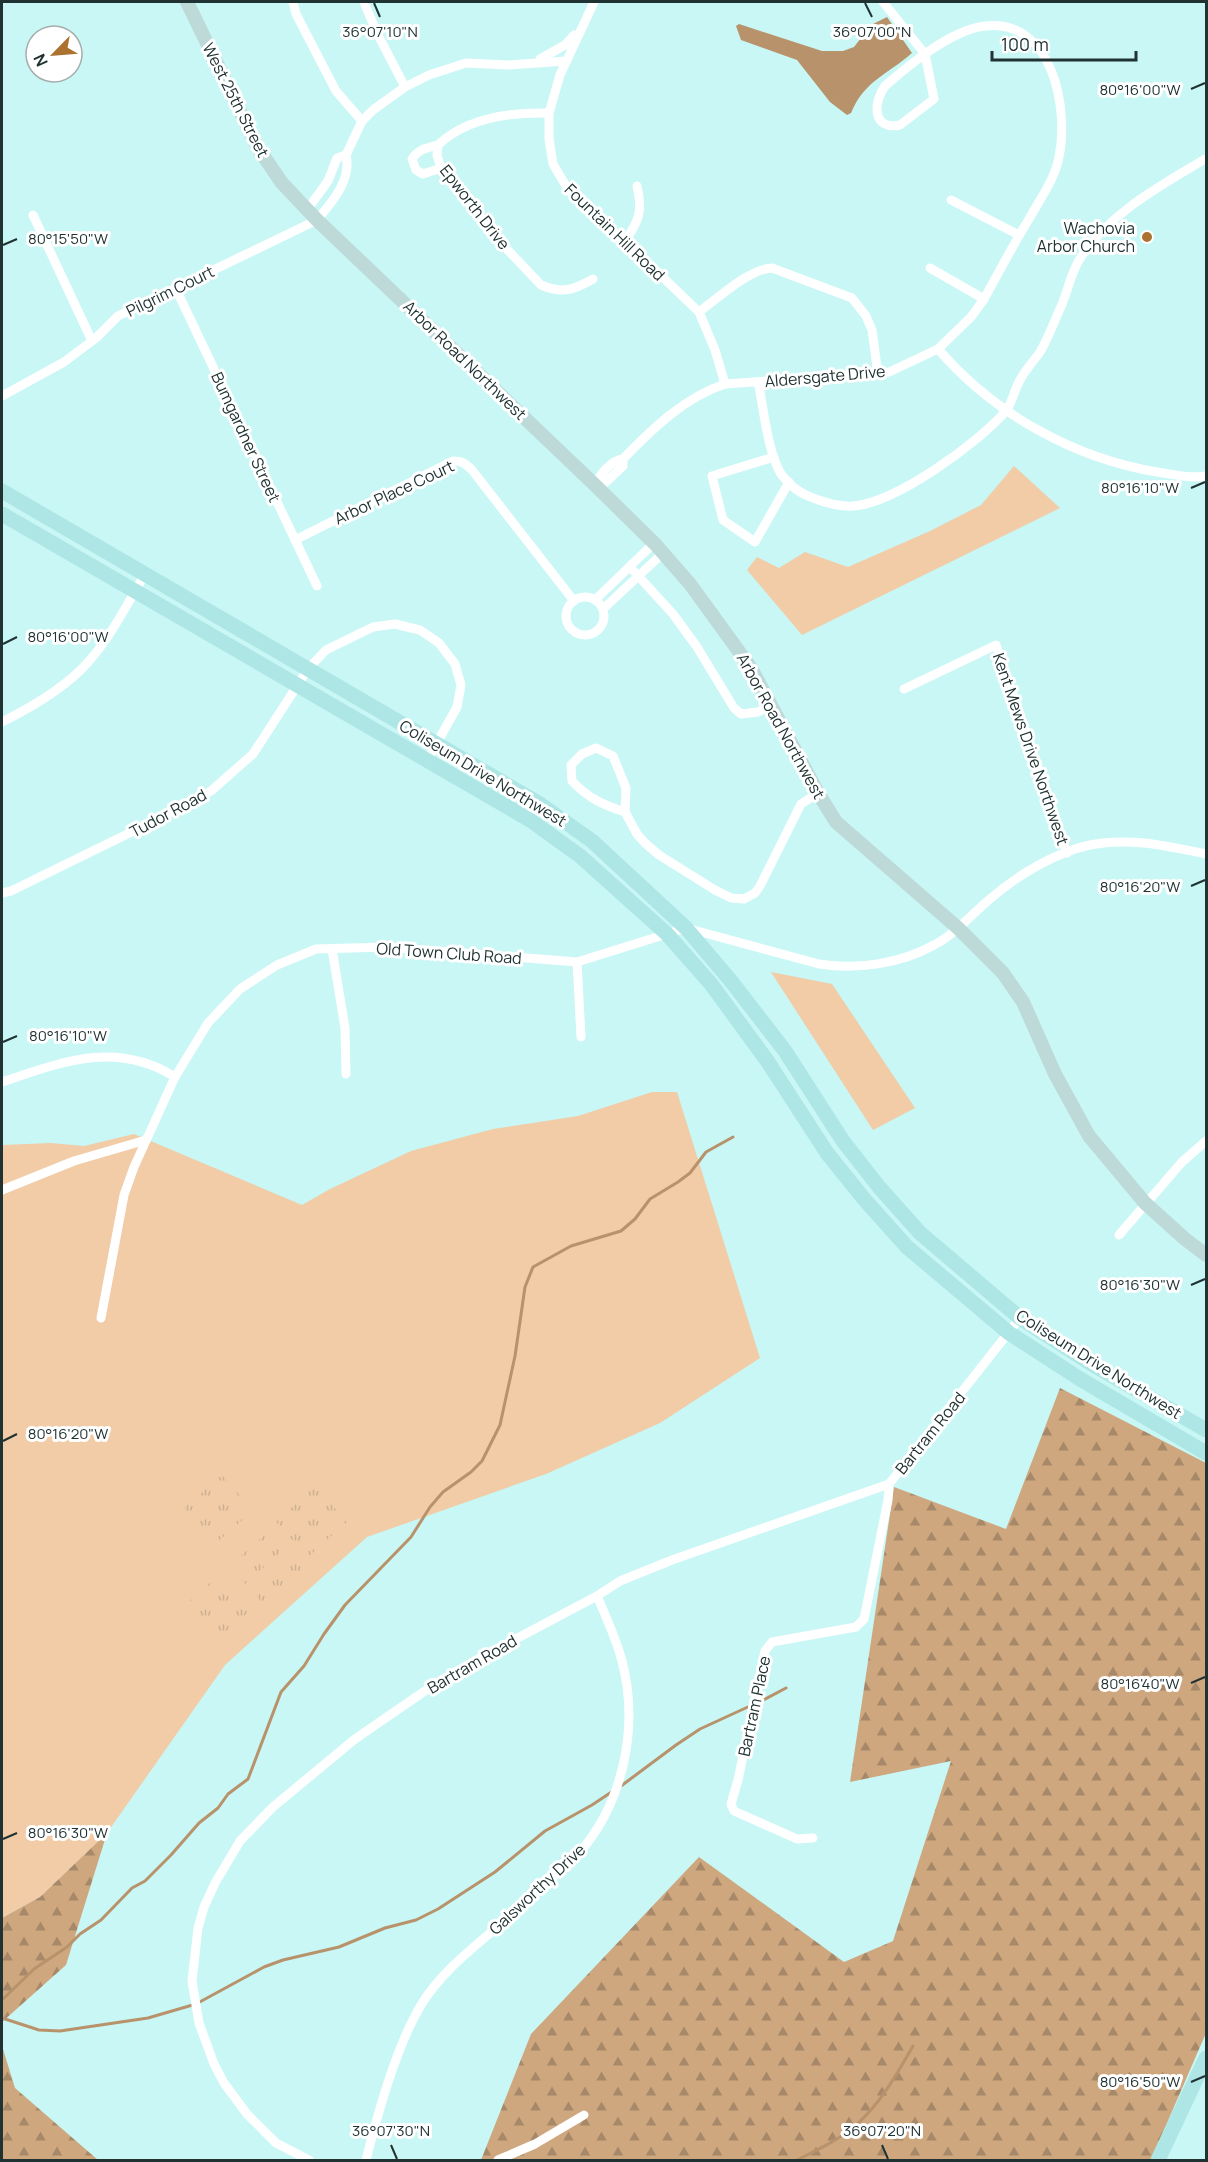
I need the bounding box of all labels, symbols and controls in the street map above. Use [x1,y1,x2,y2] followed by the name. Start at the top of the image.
[342,21,418,42] text: 36°07'10"N
[833,21,911,42] text: 36°07'00"N
[24,24,84,84] north arrow
[992,24,1136,62] scale bar
[1001,32,1049,56] text: 100 m
[198,39,274,161] street label: West 25th Street
[28,50,53,70] text: N
[1099,79,1181,100] text: 80°16'00"W
[435,160,515,254] street label: Epworth Drive
[560,178,670,286] street label: Fountain Hill Road
[1037,217,1135,257] place label: Wachovia Arbor Church
[28,228,108,249] text: 80°15'50"W
[1140,230,1154,244] marker: Wachovia Arbor Church
[122,260,218,322] street label: Pilgrim Court
[399,295,531,425] street label: Arbor Road Northwest
[764,360,886,392] street label: Aldersgate Drive
[206,368,286,506] street label: Bumgardner Street
[331,455,457,529] street label: Arbor Place Court
[1101,477,1179,498] text: 80°16'10"W
[27,626,109,647] text: 80°16'00"W
[732,649,830,803] street label: Arbor Road Northwest
[988,650,1074,848] street label: Kent Mews Drive Northwest
[395,714,571,832] street label: Coliseum Drive Northwest
[126,784,210,842] street label: Tudor Road
[1100,876,1180,897] text: 80°16'20"W
[376,937,522,969] street label: Old Town Club Road
[29,1025,107,1046] text: 80°16'10"W
[1100,1274,1180,1295] text: 80°16'30"W
[1012,1304,1186,1424] street label: Coliseum Drive Northwest
[890,1387,970,1479] street label: Bartram Road
[28,1423,108,1444] text: 80°16'20"W
[423,1629,521,1699] street label: Bartram Road
[733,1654,775,1758] street label: Bartram Place
[1100,1673,1180,1694] text: 80°16'40"W
[28,1822,108,1843] text: 80°16'30"W
[484,1839,590,1939] street label: Galsworthy Drive
[1100,2071,1180,2092] text: 80°16'50"W
[352,2120,430,2141] text: 36°07'30"N
[843,2120,921,2141] text: 36°07'20"N

